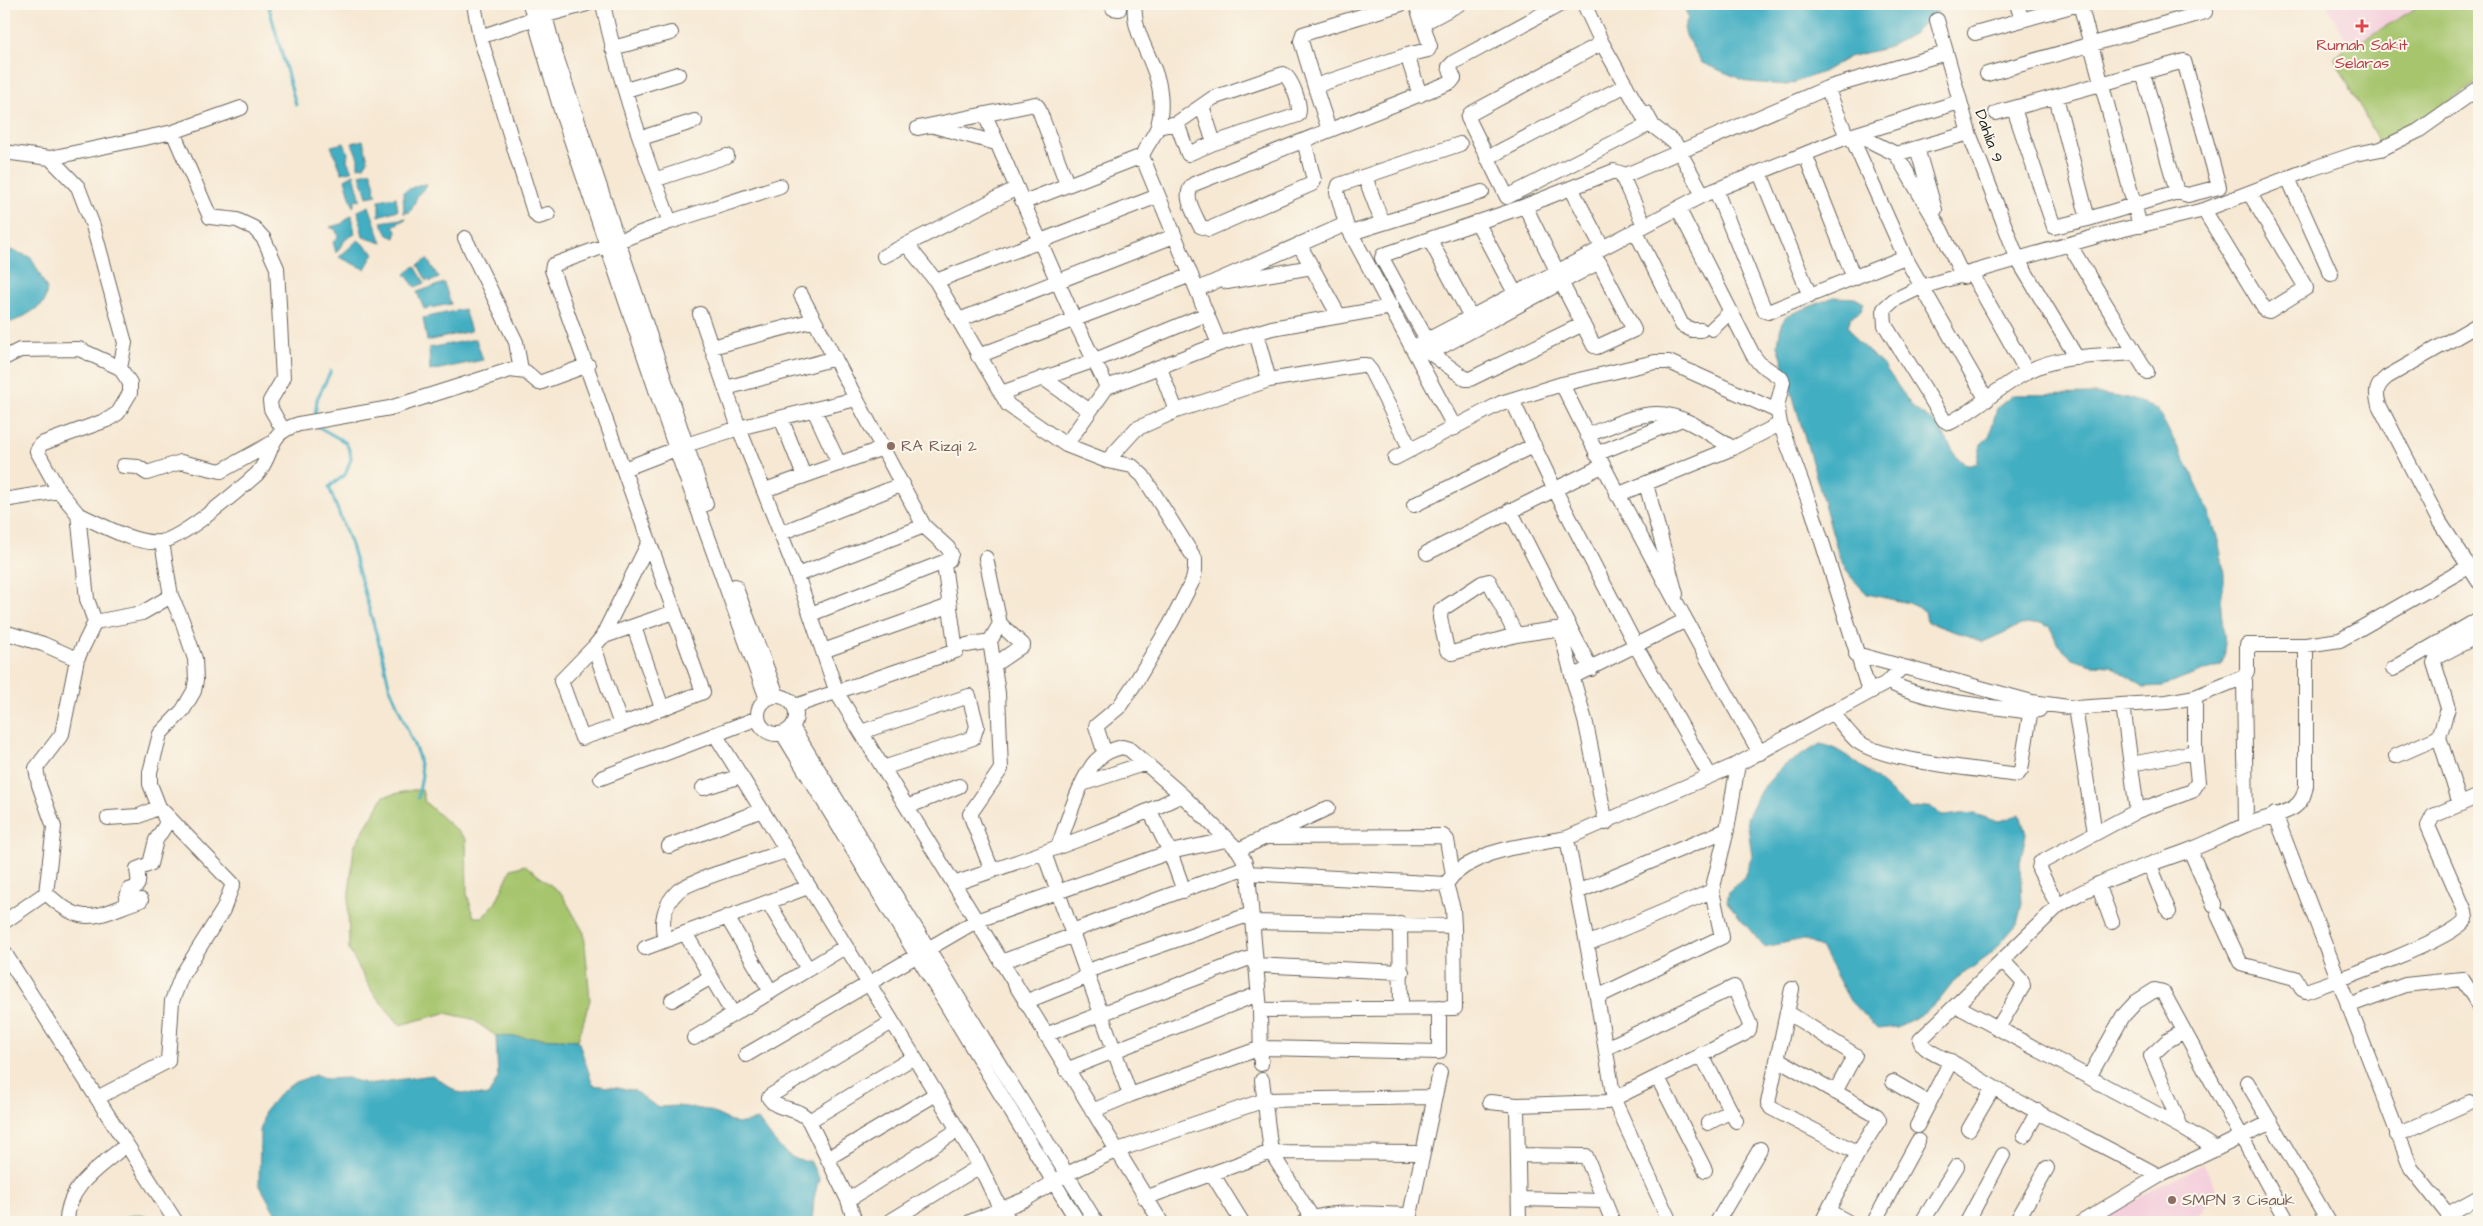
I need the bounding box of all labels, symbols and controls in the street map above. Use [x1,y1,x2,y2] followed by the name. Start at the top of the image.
[2355,19,2369,33] marker: Rumah Sakit Selaras
[2316,34,2408,74] place label: Rumah Sakit Selaras
[1969,106,2009,166] street label: Dahlia 9
[901,435,977,457] place label: RA Rizqi 2
[885,440,897,452] marker: RA Rizqi 2
[2182,1189,2295,1211] place label: SMPN 3 Cisauk
[2166,1194,2178,1206] marker: SMPN 3 Cisauk

